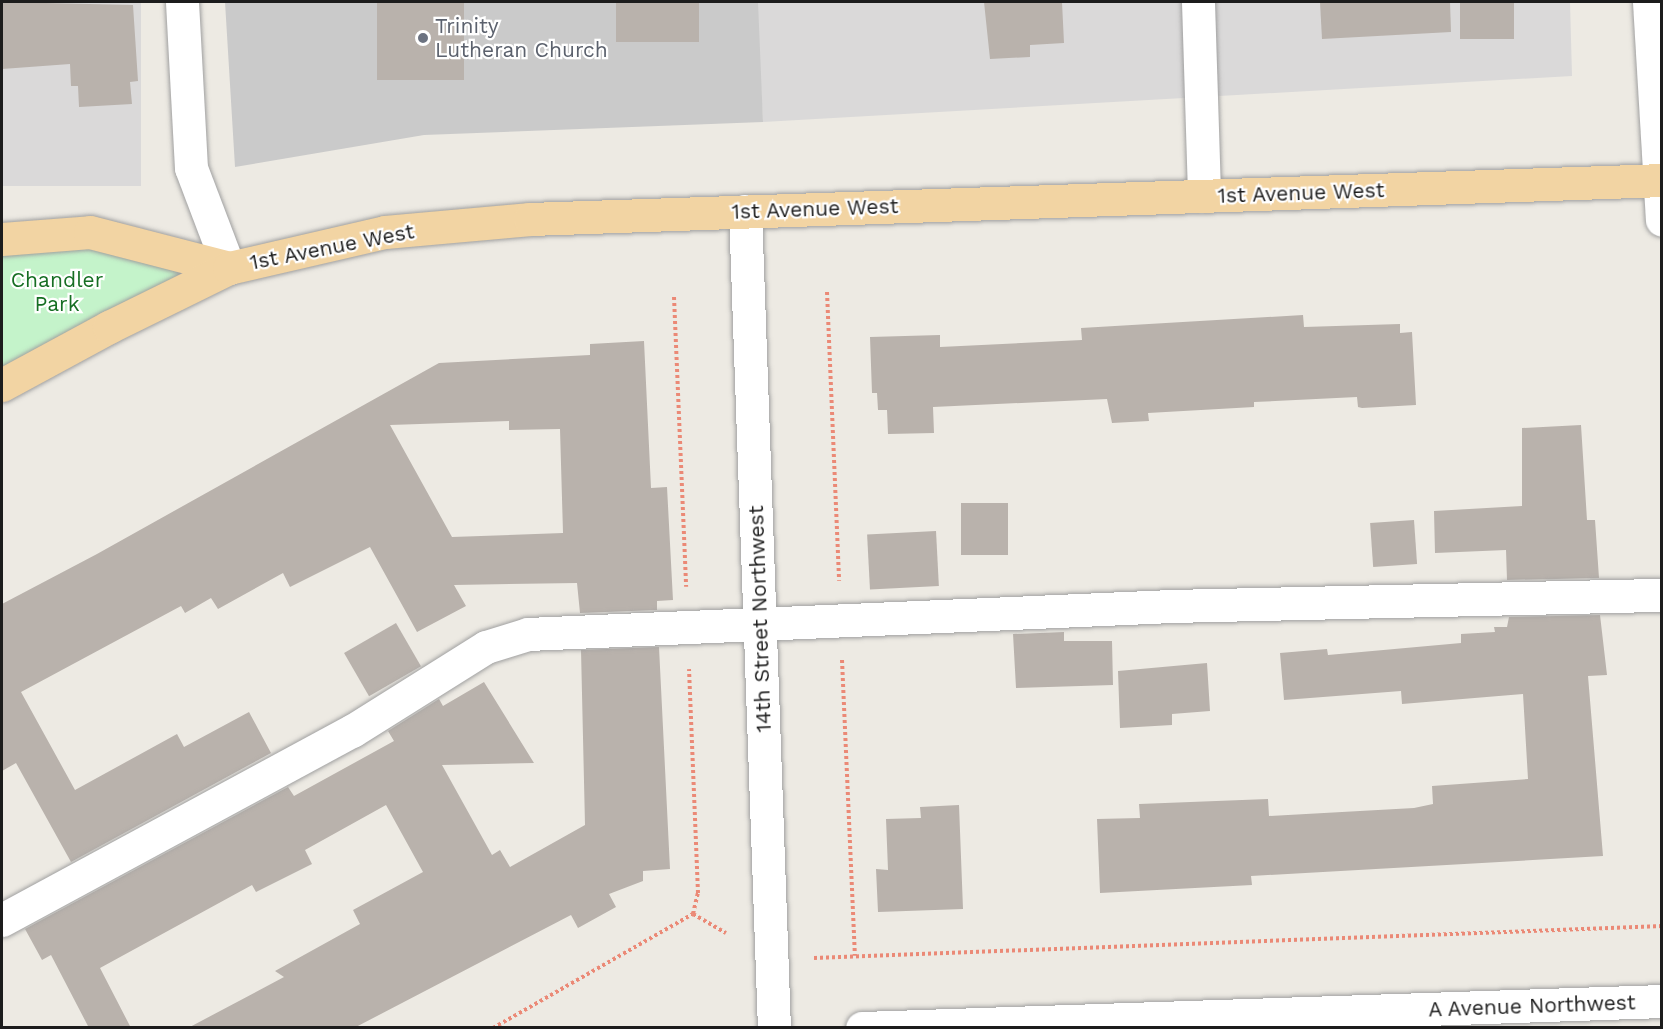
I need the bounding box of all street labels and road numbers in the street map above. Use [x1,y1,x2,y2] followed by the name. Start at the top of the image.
[1217,177,1385,209] street label: 1st Avenue West
[731,193,899,225] street label: 1st Avenue West
[247,219,417,275] street label: 1st Avenue West
[743,505,777,733] street label: 14th Street Northwest
[1427,990,1637,1022] street label: A Avenue Northwest

